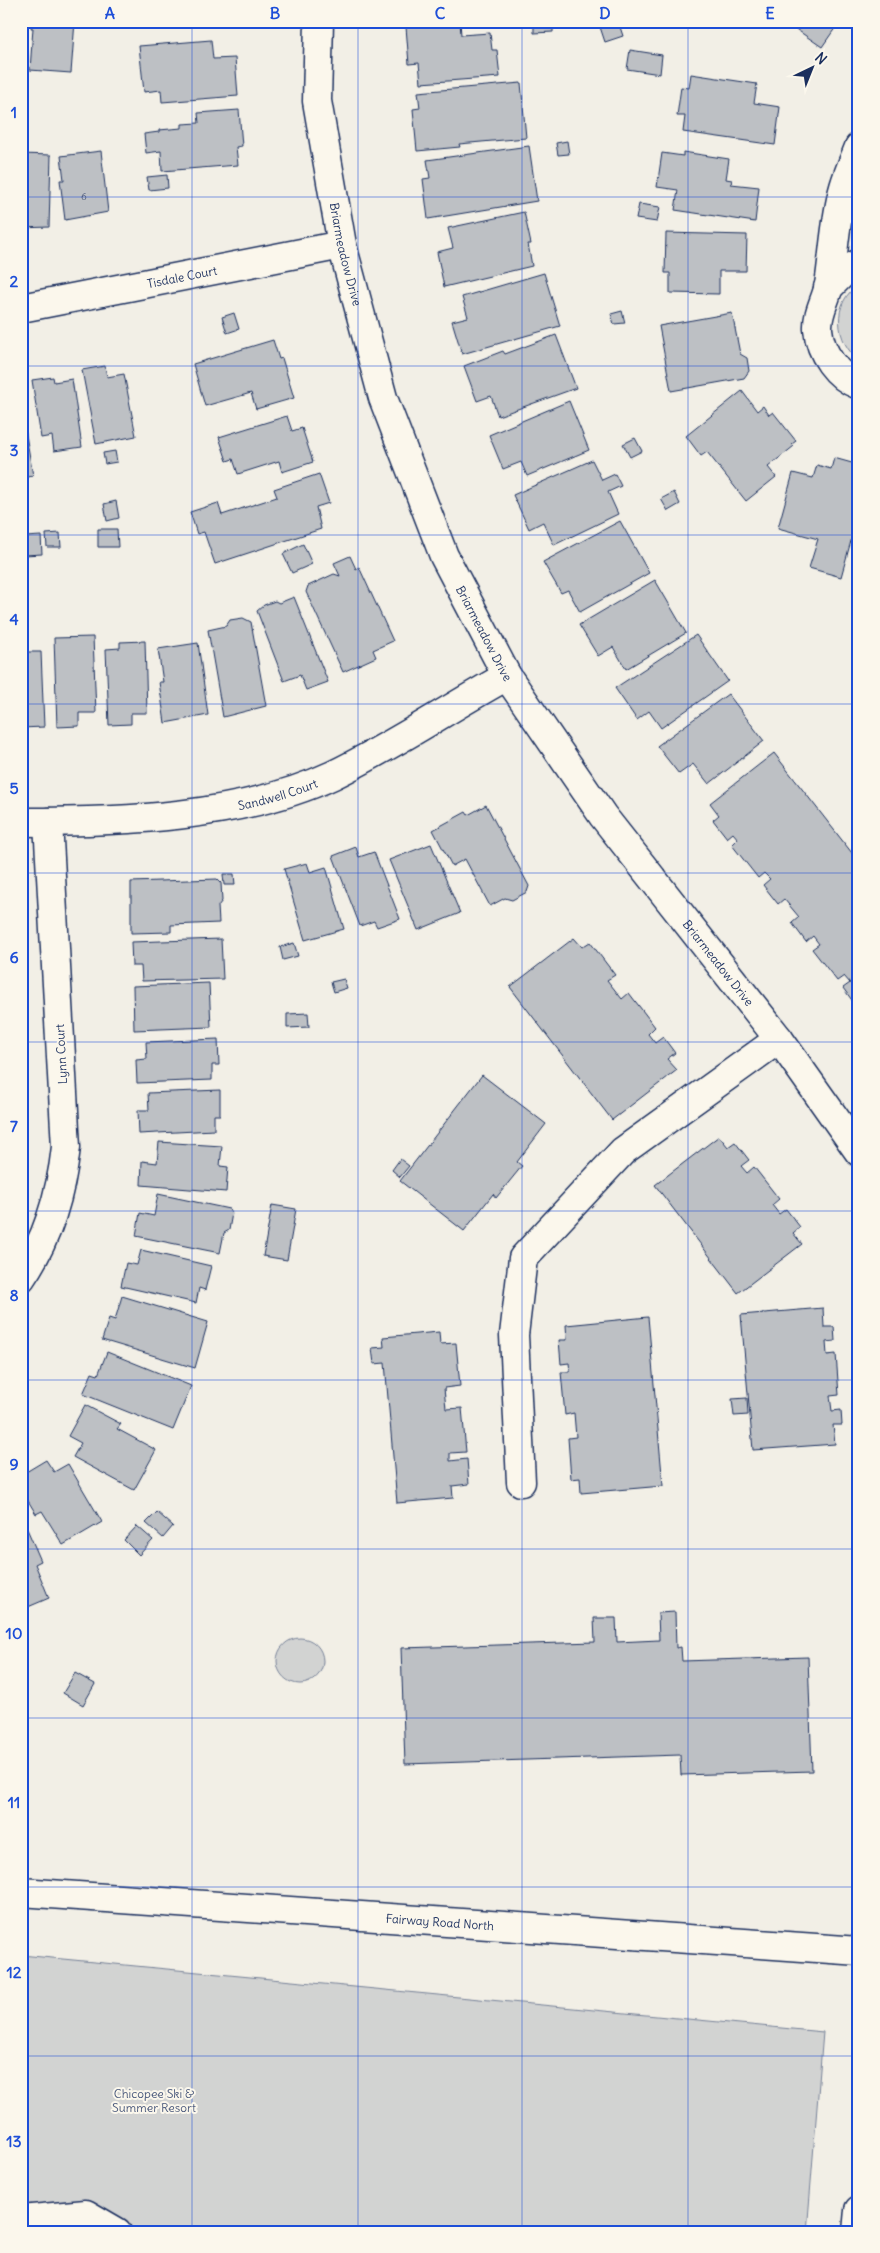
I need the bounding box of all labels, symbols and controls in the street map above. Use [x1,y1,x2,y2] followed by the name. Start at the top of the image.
[105,3,115,23] text: A
[270,3,281,23] text: B
[435,3,446,23] text: C
[599,3,611,23] text: D
[765,3,775,23] text: E
[788,42,838,92] north arrow
[811,49,831,68] text: N
[11,102,17,122] text: 1
[81,190,87,203] house number: 6
[327,201,365,307] street label: Briarmeadow Drive
[146,262,218,291] street label: Tisdale Court
[10,271,19,291] text: 2
[9,440,19,460] text: 3
[453,583,516,684] street label: Briarmeadow Drive
[9,609,19,629] text: 4
[236,775,319,813] street label: Sandwell Court
[9,778,19,798] text: 5
[680,917,757,1009] street label: Briarmeadow Drive
[9,947,19,967] text: 6
[52,1023,70,1085] street label: Lynn Court
[10,1116,18,1136] text: 7
[9,1285,19,1305] text: 8
[9,1454,19,1474] text: 9
[6,1623,22,1643] text: 10
[8,1792,20,1812] text: 11
[385,1910,495,1933] street label: Fairway Road North
[6,1962,22,1982] text: 12
[112,2086,196,2115] park label: Chicopee Ski & Summer Resort
[6,2131,22,2151] text: 13

